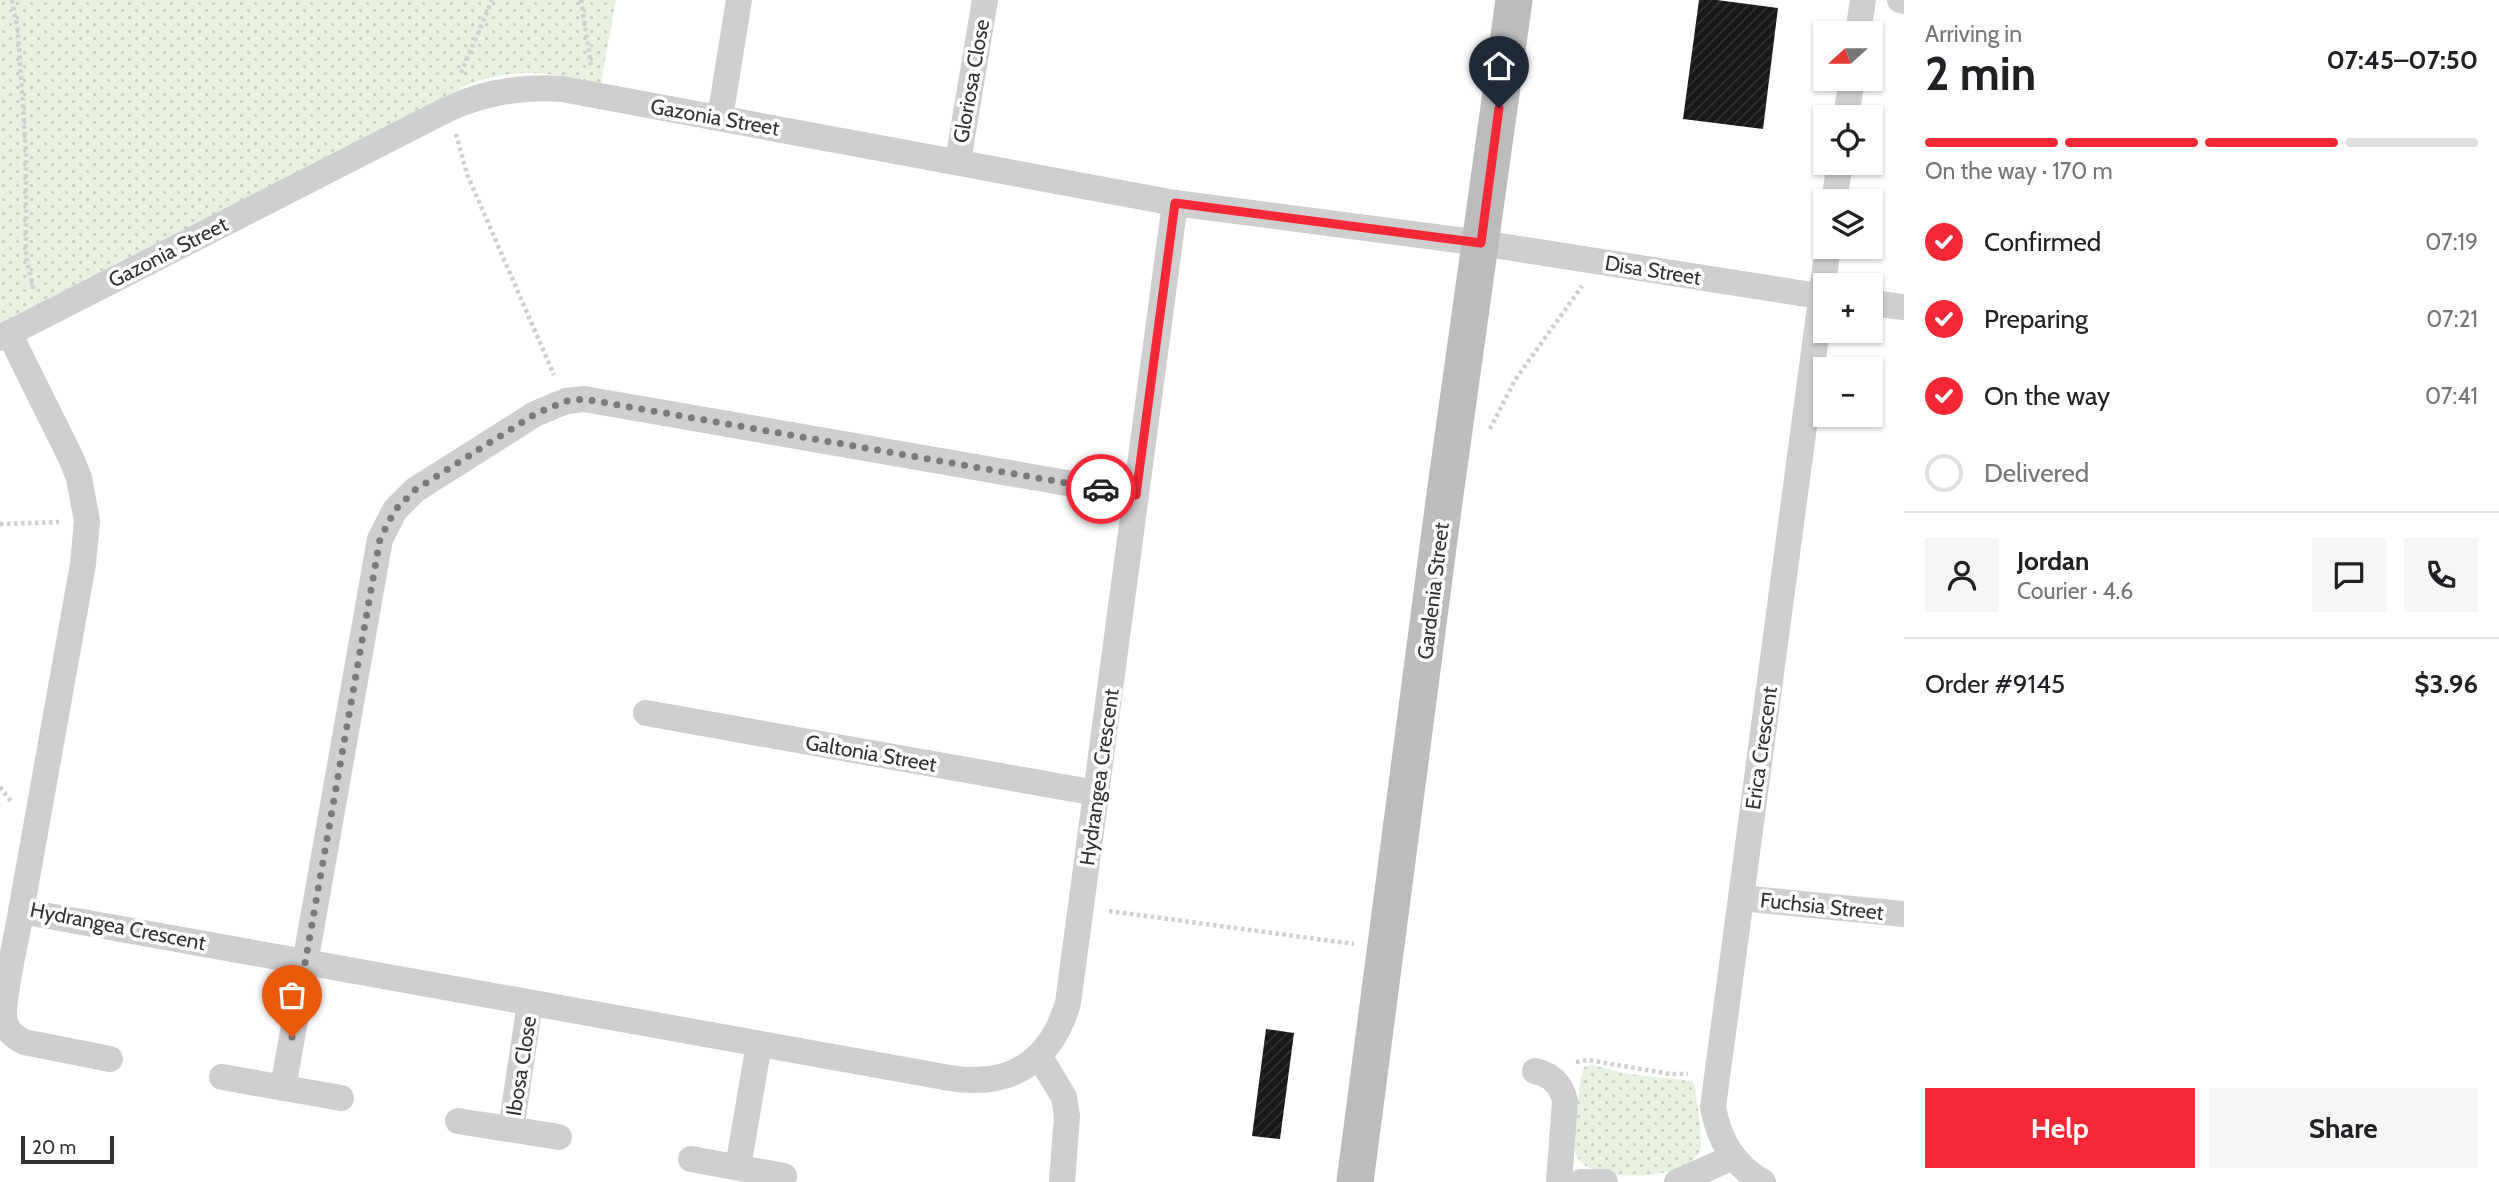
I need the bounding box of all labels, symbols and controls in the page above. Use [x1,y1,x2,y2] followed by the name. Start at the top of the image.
[948,17,994,145] street label: Gloriosa Close
[1925,20,2022,48] text: Arriving in
[1813,21,1883,91] north arrow
[1813,21,1883,427] map controls
[1469,36,1529,108] pin
[2326,44,2478,76] text: 07:45–07:50
[1925,46,2036,102] text: 2 min
[1480,47,1518,85] icon: home
[649,93,781,141] street label: Gazonia Street
[1813,105,1883,175] button: locate
[1925,157,2113,185] text: On the way · 170 m
[1813,189,1883,259] button: layers
[104,211,232,293] street label: Gazonia Street
[1925,223,1963,261] icon: check
[1984,226,2101,258] text: Confirmed
[2425,228,2478,256] text: 07:19
[1603,250,1703,290] street label: Disa Street
[1813,273,1883,343] button: +
[1925,300,1963,338] icon: check
[1984,303,2088,335] text: Preparing
[2426,305,2478,333] text: 07:21
[1813,357,1883,427] button: −
[1925,377,1963,415] icon: check
[1984,380,2110,412] text: On the way
[2425,382,2478,410] text: 07:41
[1066,454,1136,524] courier
[1984,457,2089,489] text: Delivered
[1082,470,1120,508] icon: car
[1412,521,1454,661] street label: Gardenia Street
[1925,538,1999,612] button: person
[2312,538,2386,612] button: chat
[2404,538,2478,612] button: phone
[2017,545,2089,577] text: Jordan
[2017,577,2133,605] text: Courier · 4.6
[1925,668,2065,700] text: Order #9145
[2414,668,2478,700] text: $3.96
[1740,685,1782,811] street label: Erica Crescent
[1074,687,1124,867] street label: Hydrangea Crescent
[804,729,938,777] street label: Galtonia Street
[1759,887,1885,925] street label: Fuchsia Street
[28,897,208,955] street label: Hydrangea Crescent
[262,965,322,1037] pin
[273,976,311,1014] icon: bag
[501,1014,541,1118] street label: Ibosa Close
[1925,1088,2195,1168] button: Help
[2209,1088,2478,1168] button: Share
[21,1133,114,1165] scale bar
[32,1136,76,1159] text: 20 m

